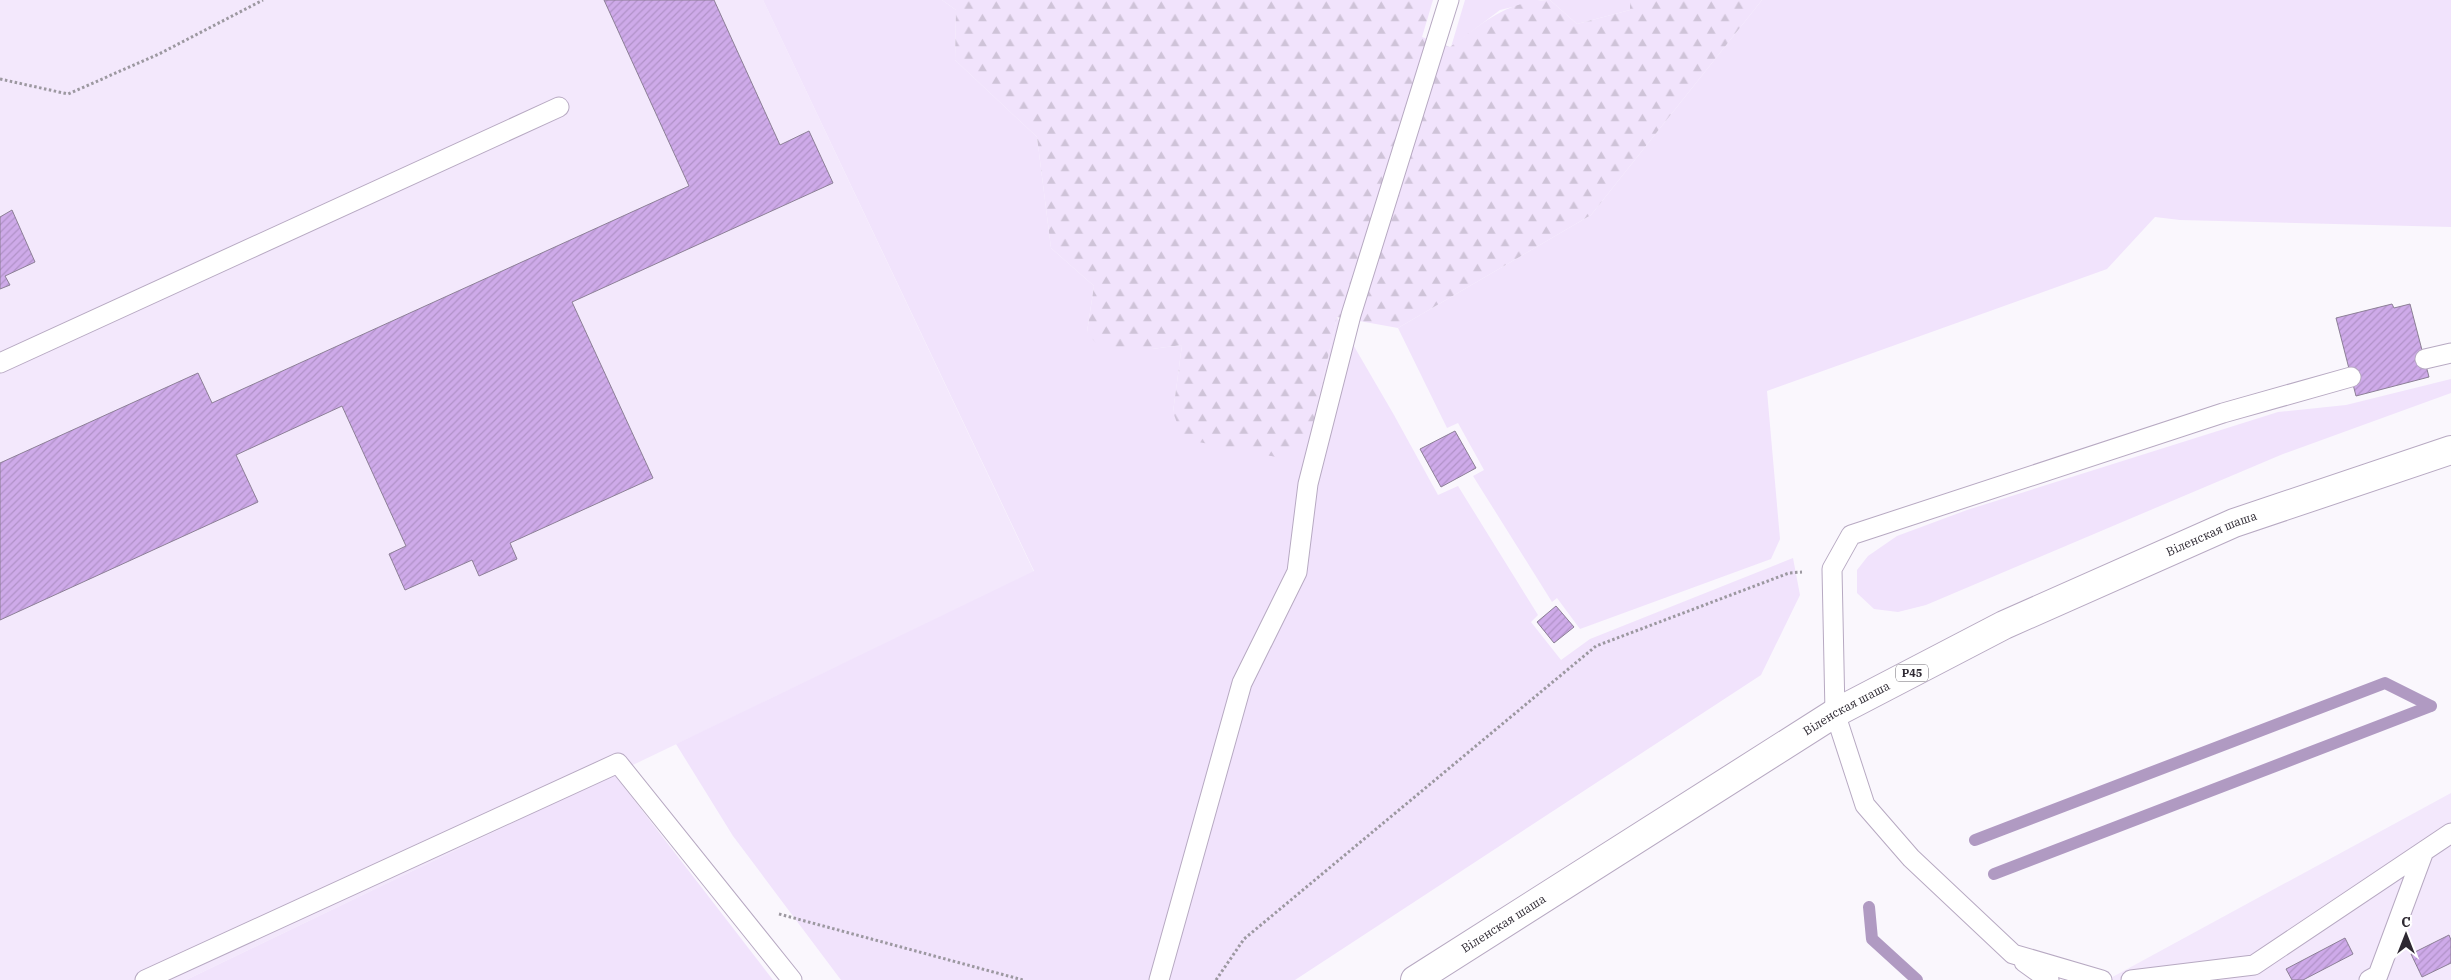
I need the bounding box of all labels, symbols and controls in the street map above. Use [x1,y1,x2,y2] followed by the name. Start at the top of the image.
[2164,508,2259,559] street label: Віленская шаша
[1896,664,1928,681] road number: Р45
[1800,678,1893,738] street label: Віленская шаша
[1458,891,1549,956] street label: Віленская шаша
[2381,910,2431,960] north arrow
[2401,913,2411,931] text: С

